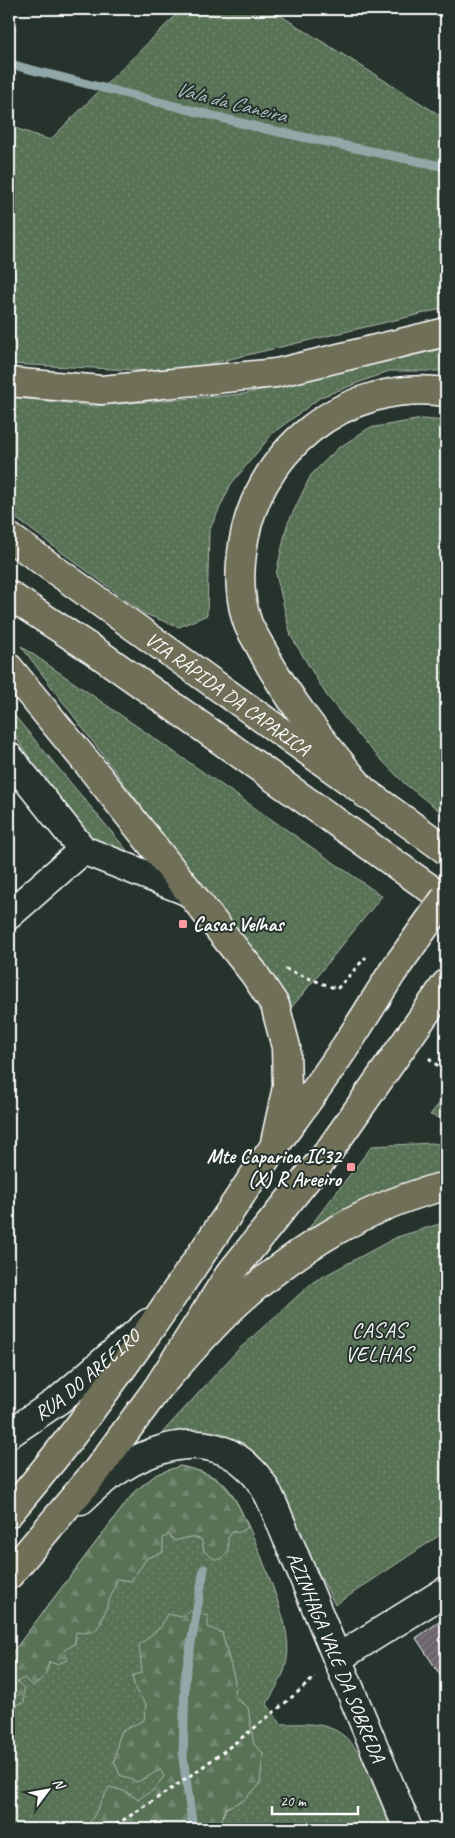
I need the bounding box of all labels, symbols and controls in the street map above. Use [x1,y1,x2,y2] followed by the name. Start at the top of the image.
[173,76,291,129] water label: Vala da Caneira
[140,626,316,762] street label: VIA RÁPIDA DA CAPARICA
[193,912,285,937] place label: Casas Velhas
[177,918,189,930] marker: Casas Velhas
[207,1144,343,1192] place label: Mte Caparica IC32 (X) R Areeiro
[345,1161,357,1173] marker: Mte Caparica IC32 (X) R Areeiro
[345,1317,416,1367] district label: CASAS VELHAS
[29,1322,146,1426] street label: RUA DO AREEIRO
[282,1548,392,1766] street label: AZINHAGA VALE DA SOBREDA
[22,1766,72,1816] north arrow
[49,1775,69,1794] text: N
[272,1783,359,1815] scale bar
[280,1792,307,1811] text: 20 m

